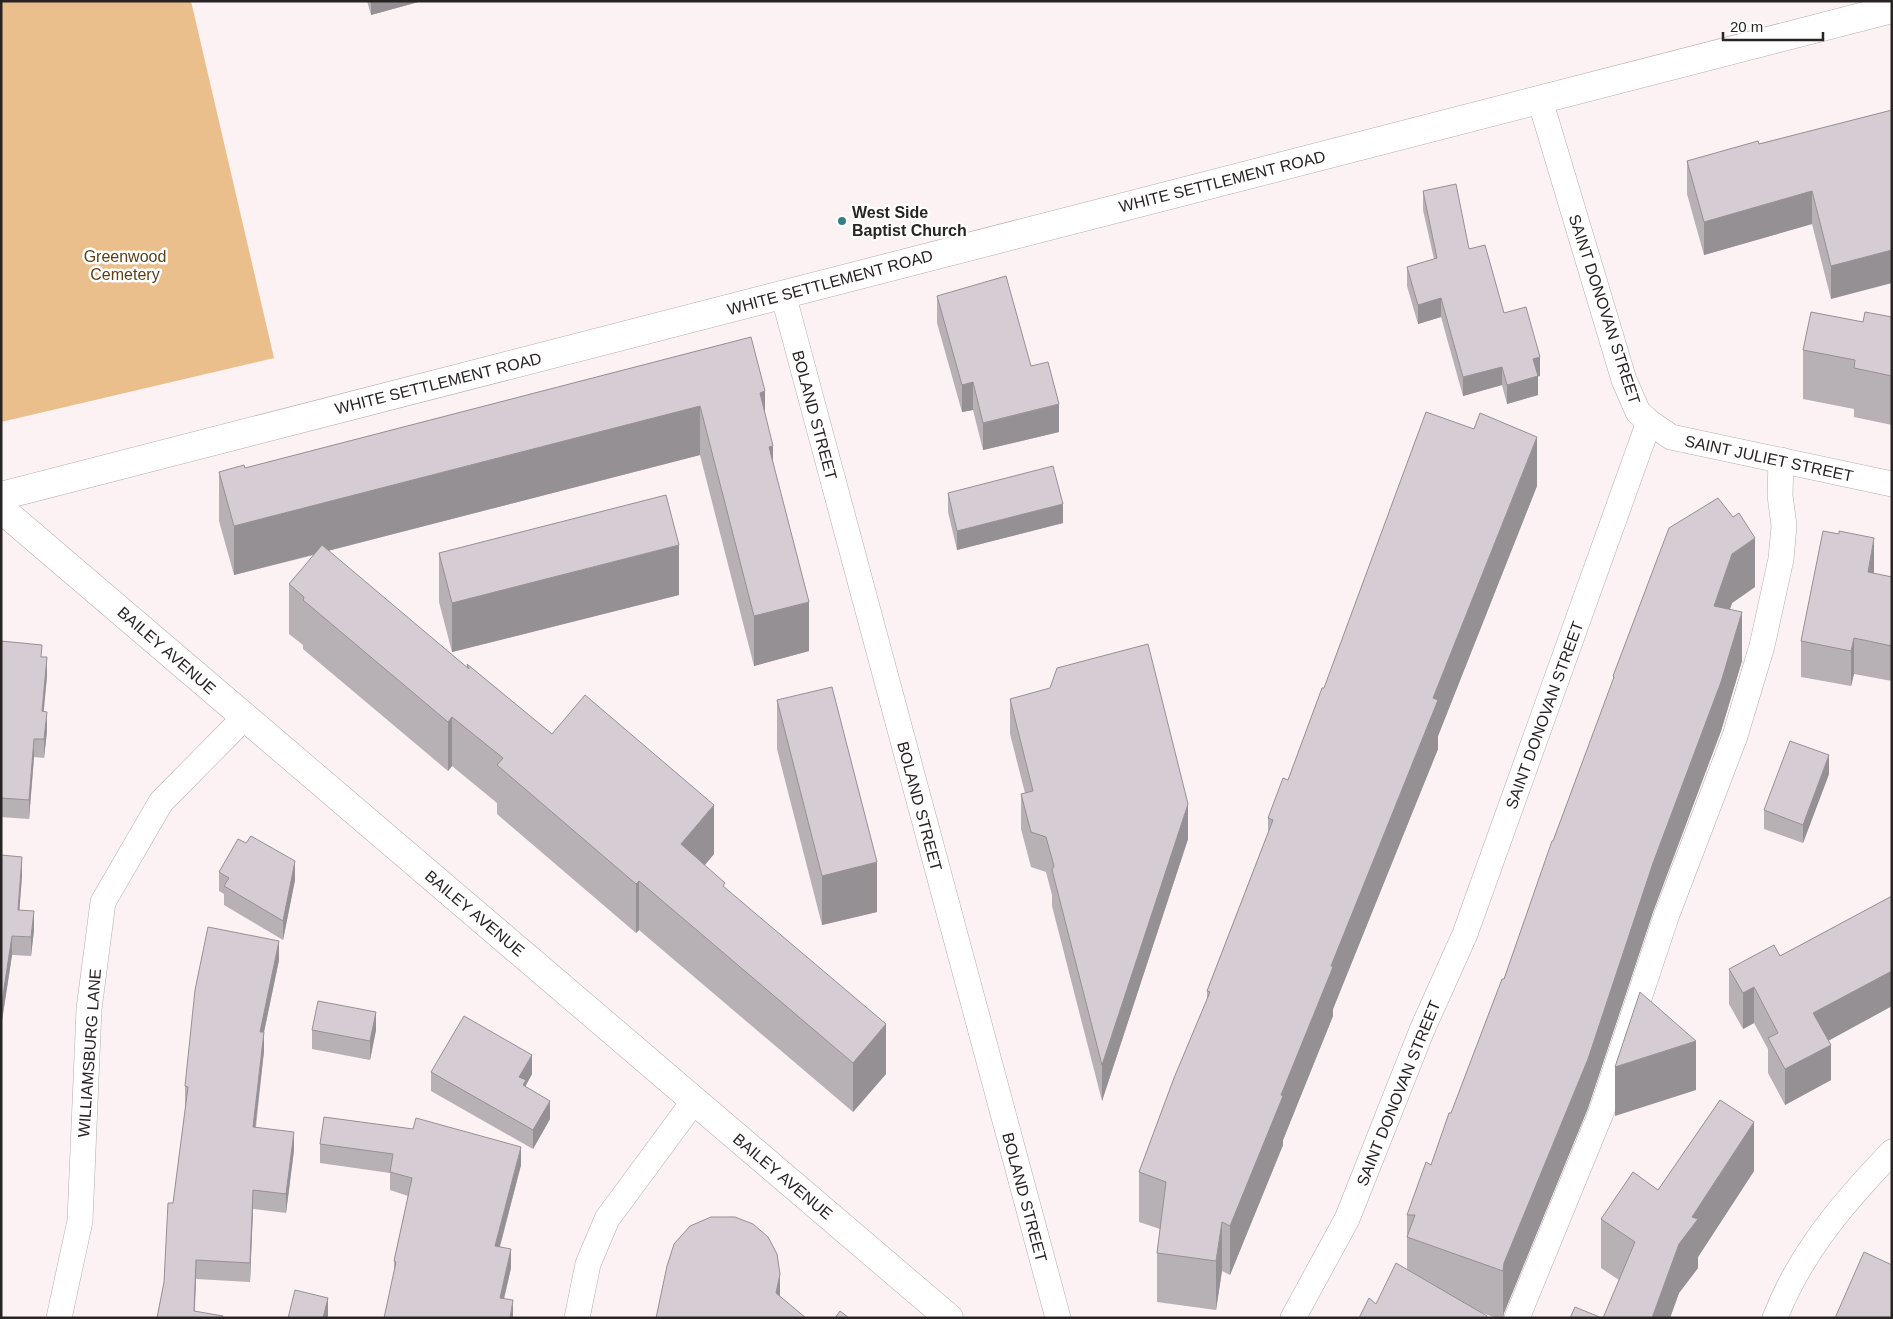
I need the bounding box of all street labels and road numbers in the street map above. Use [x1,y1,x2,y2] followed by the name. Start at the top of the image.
[1117,148,1327,215] street label: WHITE SETTLEMENT ROAD
[1566,212,1643,406] street label: SAINT DONOVAN STREET
[725,247,935,318] street label: WHITE SETTLEMENT ROAD
[789,349,840,482] street label: BOLAND STREET
[333,350,543,417] street label: WHITE SETTLEMENT ROAD
[1683,432,1855,485] street label: SAINT JULIET STREET
[114,603,219,697] street label: BAILEY AVENUE
[1503,619,1586,811] street label: SAINT DONOVAN STREET
[894,740,945,873] street label: BOLAND STREET
[422,867,528,960] street label: BAILEY AVENUE
[75,968,104,1138] street label: WILLIAMSBURG LANE
[1353,998,1444,1188] street label: SAINT DONOVAN STREET
[730,1130,836,1223] street label: BAILEY AVENUE
[999,1131,1050,1264] street label: BOLAND STREET

